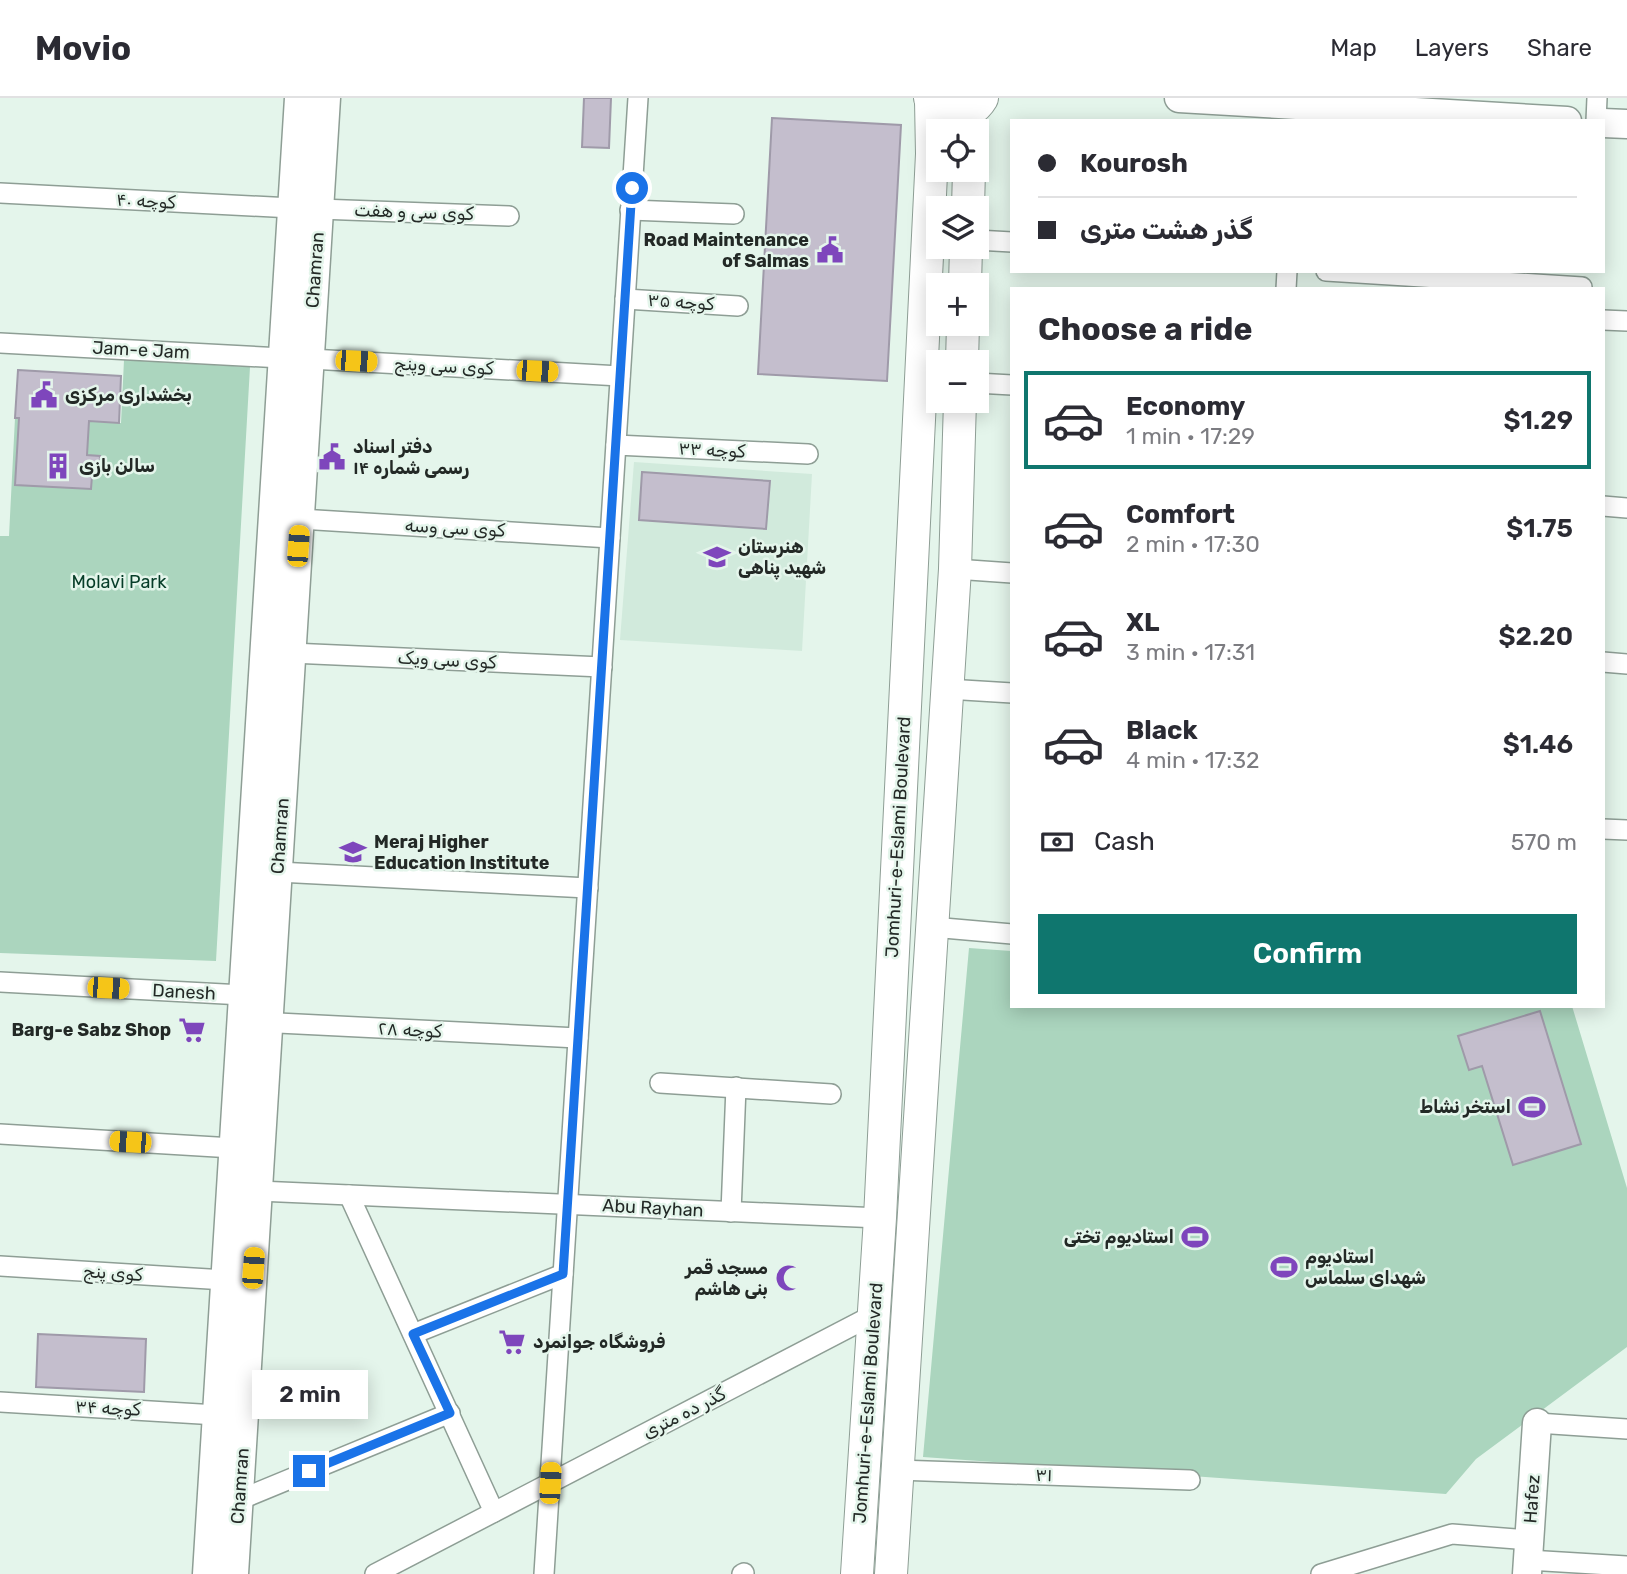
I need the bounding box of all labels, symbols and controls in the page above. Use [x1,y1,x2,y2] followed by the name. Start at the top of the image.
[35,29,131,68] text: Movio
[1330,34,1377,62] text: Map
[1415,34,1489,62] text: Layers
[1527,34,1592,62] text: Share
[926,119,989,413] map controls
[926,119,989,182] button: locate
[1080,148,1188,179] text: Kourosh
[616,172,648,204] route start
[116,188,176,214] street label: کوچه ۴۰
[926,196,989,259] button: layers
[354,199,474,225] street label: کوی سی و هفت
[1080,215,1253,246] text: گذر هشت متری
[644,229,809,272] place label: Road Maintenance of Salmas
[301,231,329,309] street label: Chamran
[815,235,845,265] public building icon: Road Maintenance of Salmas
[926,273,989,336] button: +
[647,289,715,315] street label: کوچه ۳۵
[1038,310,1252,348] text: Choose a ride
[92,336,190,364] street label: Jam-e Jam
[335,349,378,373] car
[926,350,989,413] button: −
[394,352,494,381] street label: کوی سی وپنج
[516,359,559,383] car
[29,380,59,410] public building icon: بخشداری مرکزی
[65,384,192,406] place label: بخشداری مرکزی
[1042,389,1105,452] icon: car
[1126,391,1245,422] text: Economy
[1504,405,1573,436] text: $1.29
[1126,422,1255,450] text: 1 min · 17:29
[353,436,469,479] place label: دفتر اسناد رسمی شماره ۱۴
[678,437,746,463] street label: کوچه ۳۳
[317,442,347,472] public building icon: دفتر اسناد رسمی شماره ۱۴
[43,451,73,481] building icon: سالن بازی
[79,455,155,477] place label: سالن بازی
[1042,497,1105,560] icon: car
[1126,499,1235,530] text: Comfort
[1506,513,1573,544] text: $1.75
[404,514,506,542] street label: کوی سی وسه
[287,524,310,568] car
[1126,530,1260,558] text: 2 min · 17:30
[738,536,826,580] place label: هنرستان شهید پناهی
[702,542,732,572] school or university icon: هنرستان شهید پناهی
[72,571,167,593] park label: Molavi Park
[1042,605,1105,668] icon: car
[1126,607,1159,638] text: XL
[1498,621,1573,652] text: $2.20
[1126,638,1255,666] text: 3 min · 17:31
[397,646,497,674] street label: کوی سی ویک
[1042,713,1105,776] icon: car
[1126,715,1198,746] text: Black
[881,716,915,958] street label: Jomhuri-e-Eslami Boulevard
[1503,729,1573,760] text: $1.46
[1126,746,1260,774] text: 4 min · 17:32
[266,797,294,875] street label: Chamran
[1038,823,1076,861] icon: cash
[1094,826,1155,857] text: Cash
[1511,828,1577,856] text: 570 m
[374,831,550,874] place label: Meraj Higher Education Institute
[338,837,368,867] school or university icon: Meraj Higher Education Institute
[1038,914,1577,994] button: Confirm
[87,976,130,1000] car
[152,979,216,1005] street label: Danesh
[177,1015,207,1045] supermarket icon: Barg-e Sabz Shop
[378,1017,442,1043] street label: کوچه ۲۸
[11,1019,171,1041] place label: Barg-e Sabz Shop
[1517,1092,1547,1122] sports icon: استخر نشاط
[1419,1096,1511,1118] place label: استخر نشاط
[109,1130,152,1154] car
[602,1194,704,1222] street label: Abu Rayhan
[1180,1222,1210,1252] sports icon: استادیوم تختی
[1064,1226,1174,1249] place label: استادیوم تختی
[242,1246,265,1290] car
[1305,1246,1426,1289] place label: استادیوم شهدای سلماس
[1269,1252,1299,1282] sports icon: استادیوم شهدای سلماس
[684,1257,768,1301] place label: مسجد قمر بنی هاشم
[83,1260,143,1287] street label: کوی پنج
[774,1263,804,1293] mosque icon: مسجد قمر بنی هاشم
[849,1282,887,1524] street label: Jomhuri-e-Eslami Boulevard
[497,1327,527,1357] supermarket icon: فروشگاه جوانمرد
[533,1331,665,1353] place label: فروشگاه جوانمرد
[251,1370,367,1418] callout: 2 min
[279,1380,341,1408] text: 2 min
[639,1383,729,1443] street label: گذر ده متری
[75,1395,141,1421] street label: کوچه ۳۴
[226,1447,254,1525] street label: Chamran
[293,1455,325,1487] route end
[539,1461,562,1505] car
[1035,1464,1053,1486] street label: ۳۱
[1519,1474,1545,1524] street label: Hafez

